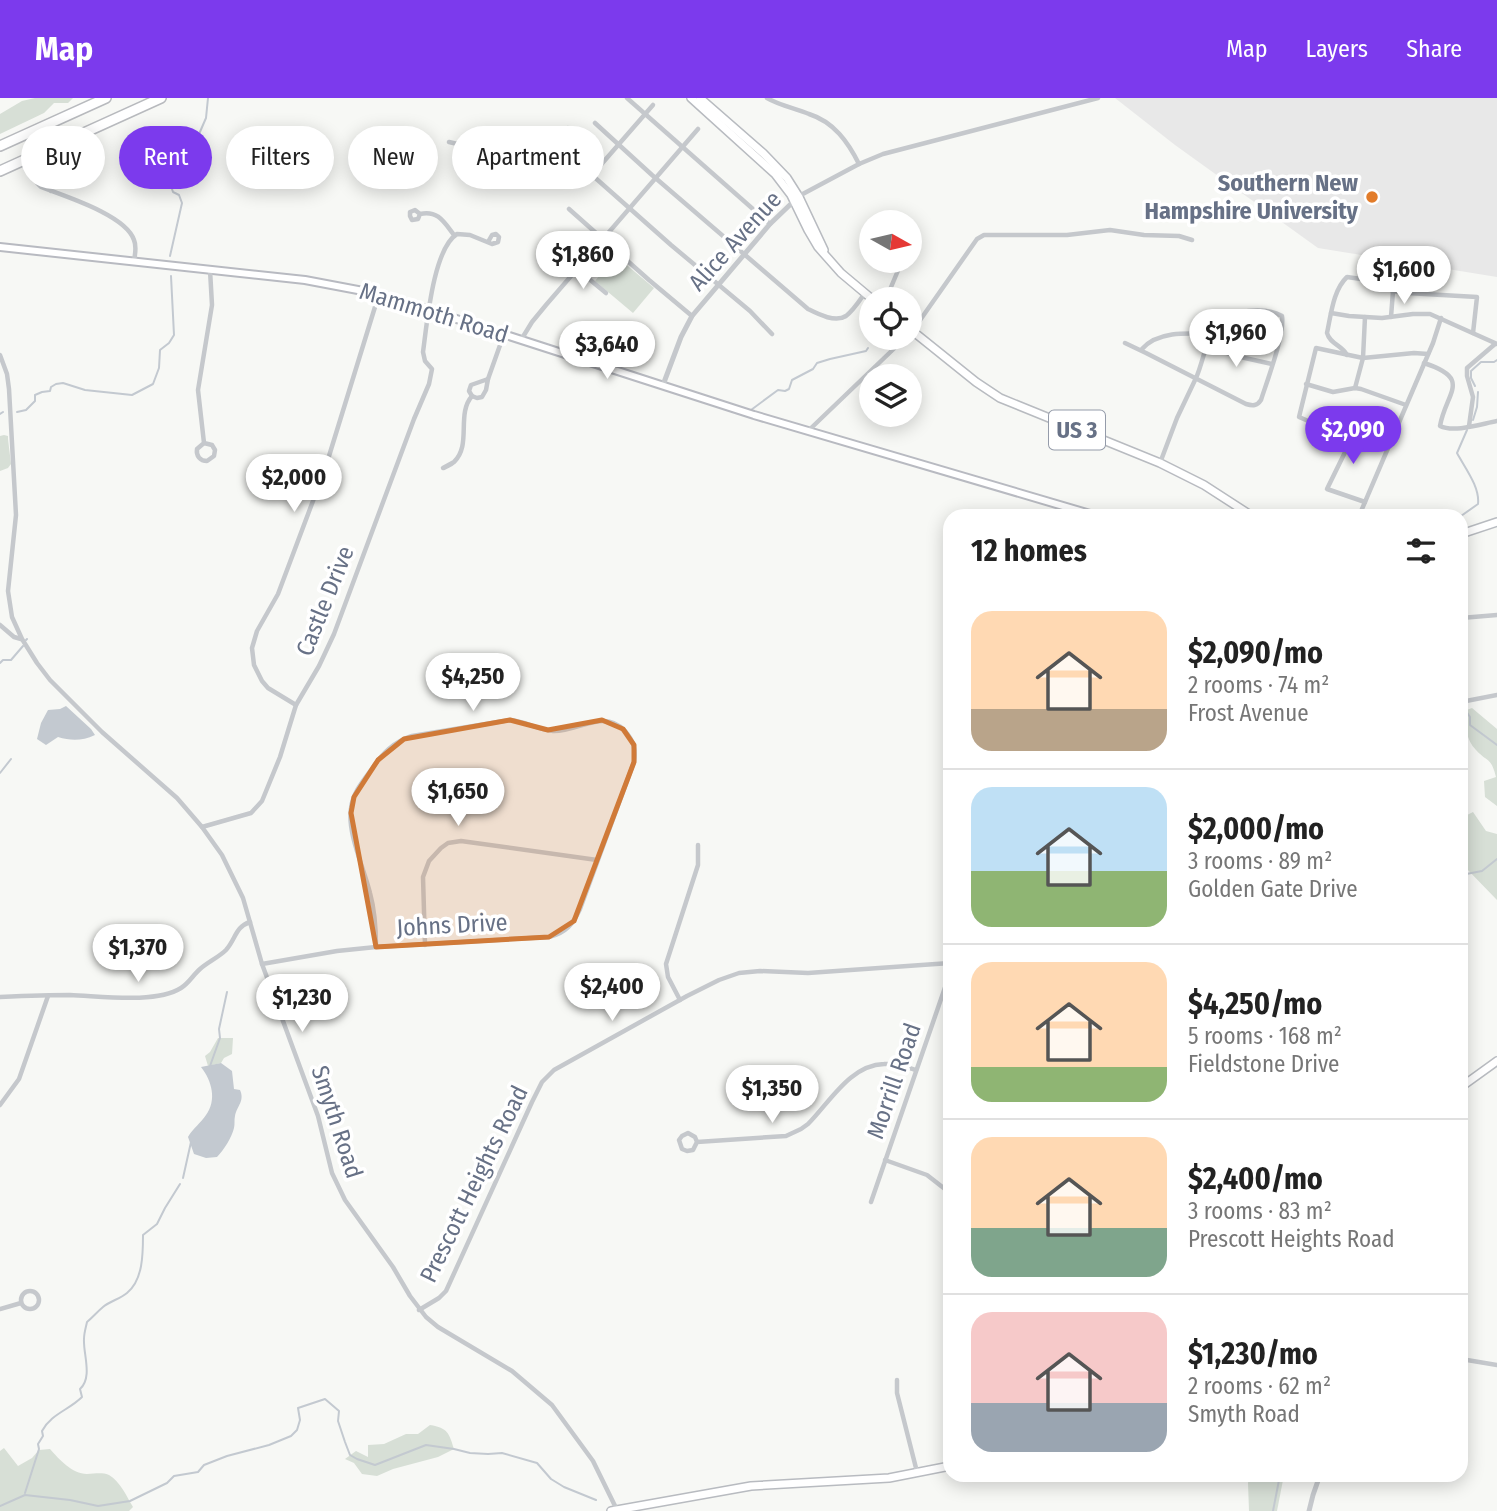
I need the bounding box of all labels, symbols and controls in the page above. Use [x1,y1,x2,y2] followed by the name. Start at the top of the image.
[35,29,93,69] text: Map
[1226,35,1268,63] text: Map
[1306,35,1368,63] text: Layers
[1406,35,1462,63] text: Share
[21,126,105,189] chip: Buy
[119,126,212,189] chip: Rent
[226,126,334,189] chip: Filters
[348,126,438,189] chip: New
[452,126,604,189] chip: Apartment
[1144,169,1359,225] place label: Southern New Hampshire University
[683,185,787,297] street label: Alice Avenue
[1364,189,1380,205] marker: Southern New Hampshire University
[859,210,922,273] north arrow
[859,210,922,427] map controls
[526,232,640,291] pin: $1,860
[552,240,614,268] text: $1,860
[1347,246,1461,306] pin: $1,600
[1373,255,1435,283] text: $1,600
[356,277,512,349] street label: Mammoth Road
[859,287,922,350] button: locate
[1179,310,1293,369] pin: $1,960
[1205,318,1267,346] text: $1,960
[550,322,664,381] pin: $3,640
[575,330,639,358] text: $3,640
[859,364,922,427] button: layers
[1296,406,1410,466] pin: $2,090
[1049,410,1105,450] road number: US 3
[1321,415,1385,443] text: $2,090
[237,454,351,514] pin: $2,000
[262,463,326,491] text: $2,000
[1402,532,1440,570] icon: filters
[971,533,1087,569] text: 12 homes
[290,542,360,660] street label: Castle Drive
[1188,635,1323,671] text: $2,090/mo
[1027,639,1111,723] icon: home
[416,654,530,713] pin: $4,250
[442,662,504,690] text: $4,250
[1188,671,1329,699] text: 2 rooms · 74 m²
[1188,699,1309,727] text: Frost Avenue
[401,768,515,828] pin: $1,650
[427,777,489,805] text: $1,650
[1188,811,1324,847] text: $2,000/mo
[1027,815,1111,899] icon: home
[1188,847,1332,875] text: 3 rooms · 89 m²
[1188,875,1358,903] text: Golden Gate Drive
[396,908,508,942] street label: Johns Drive
[81,924,195,984] pin: $1,370
[109,933,167,961] text: $1,370
[555,964,669,1023] pin: $2,400
[580,972,644,1000] text: $2,400
[245,974,359,1034] pin: $1,230
[272,983,332,1011] text: $1,230
[1188,986,1322,1022] text: $4,250/mo
[1027,990,1111,1074] icon: home
[861,1019,927,1143] street label: Morrill Road
[1188,1022,1342,1050] text: 5 rooms · 168 m²
[1188,1050,1339,1078] text: Fieldstone Drive
[306,1062,368,1182] street label: Smyth Road
[715,1066,829,1125] pin: $1,350
[742,1074,802,1102] text: $1,350
[414,1081,534,1287] street label: Prescott Heights Road
[1188,1161,1323,1197] text: $2,400/mo
[1027,1165,1111,1249] icon: home
[1188,1197,1332,1225] text: 3 rooms · 83 m²
[1188,1225,1395,1253] text: Prescott Heights Road
[1188,1336,1318,1372] text: $1,230/mo
[1027,1340,1111,1424] icon: home
[1188,1372,1331,1400] text: 2 rooms · 62 m²
[1188,1400,1300,1428] text: Smyth Road

